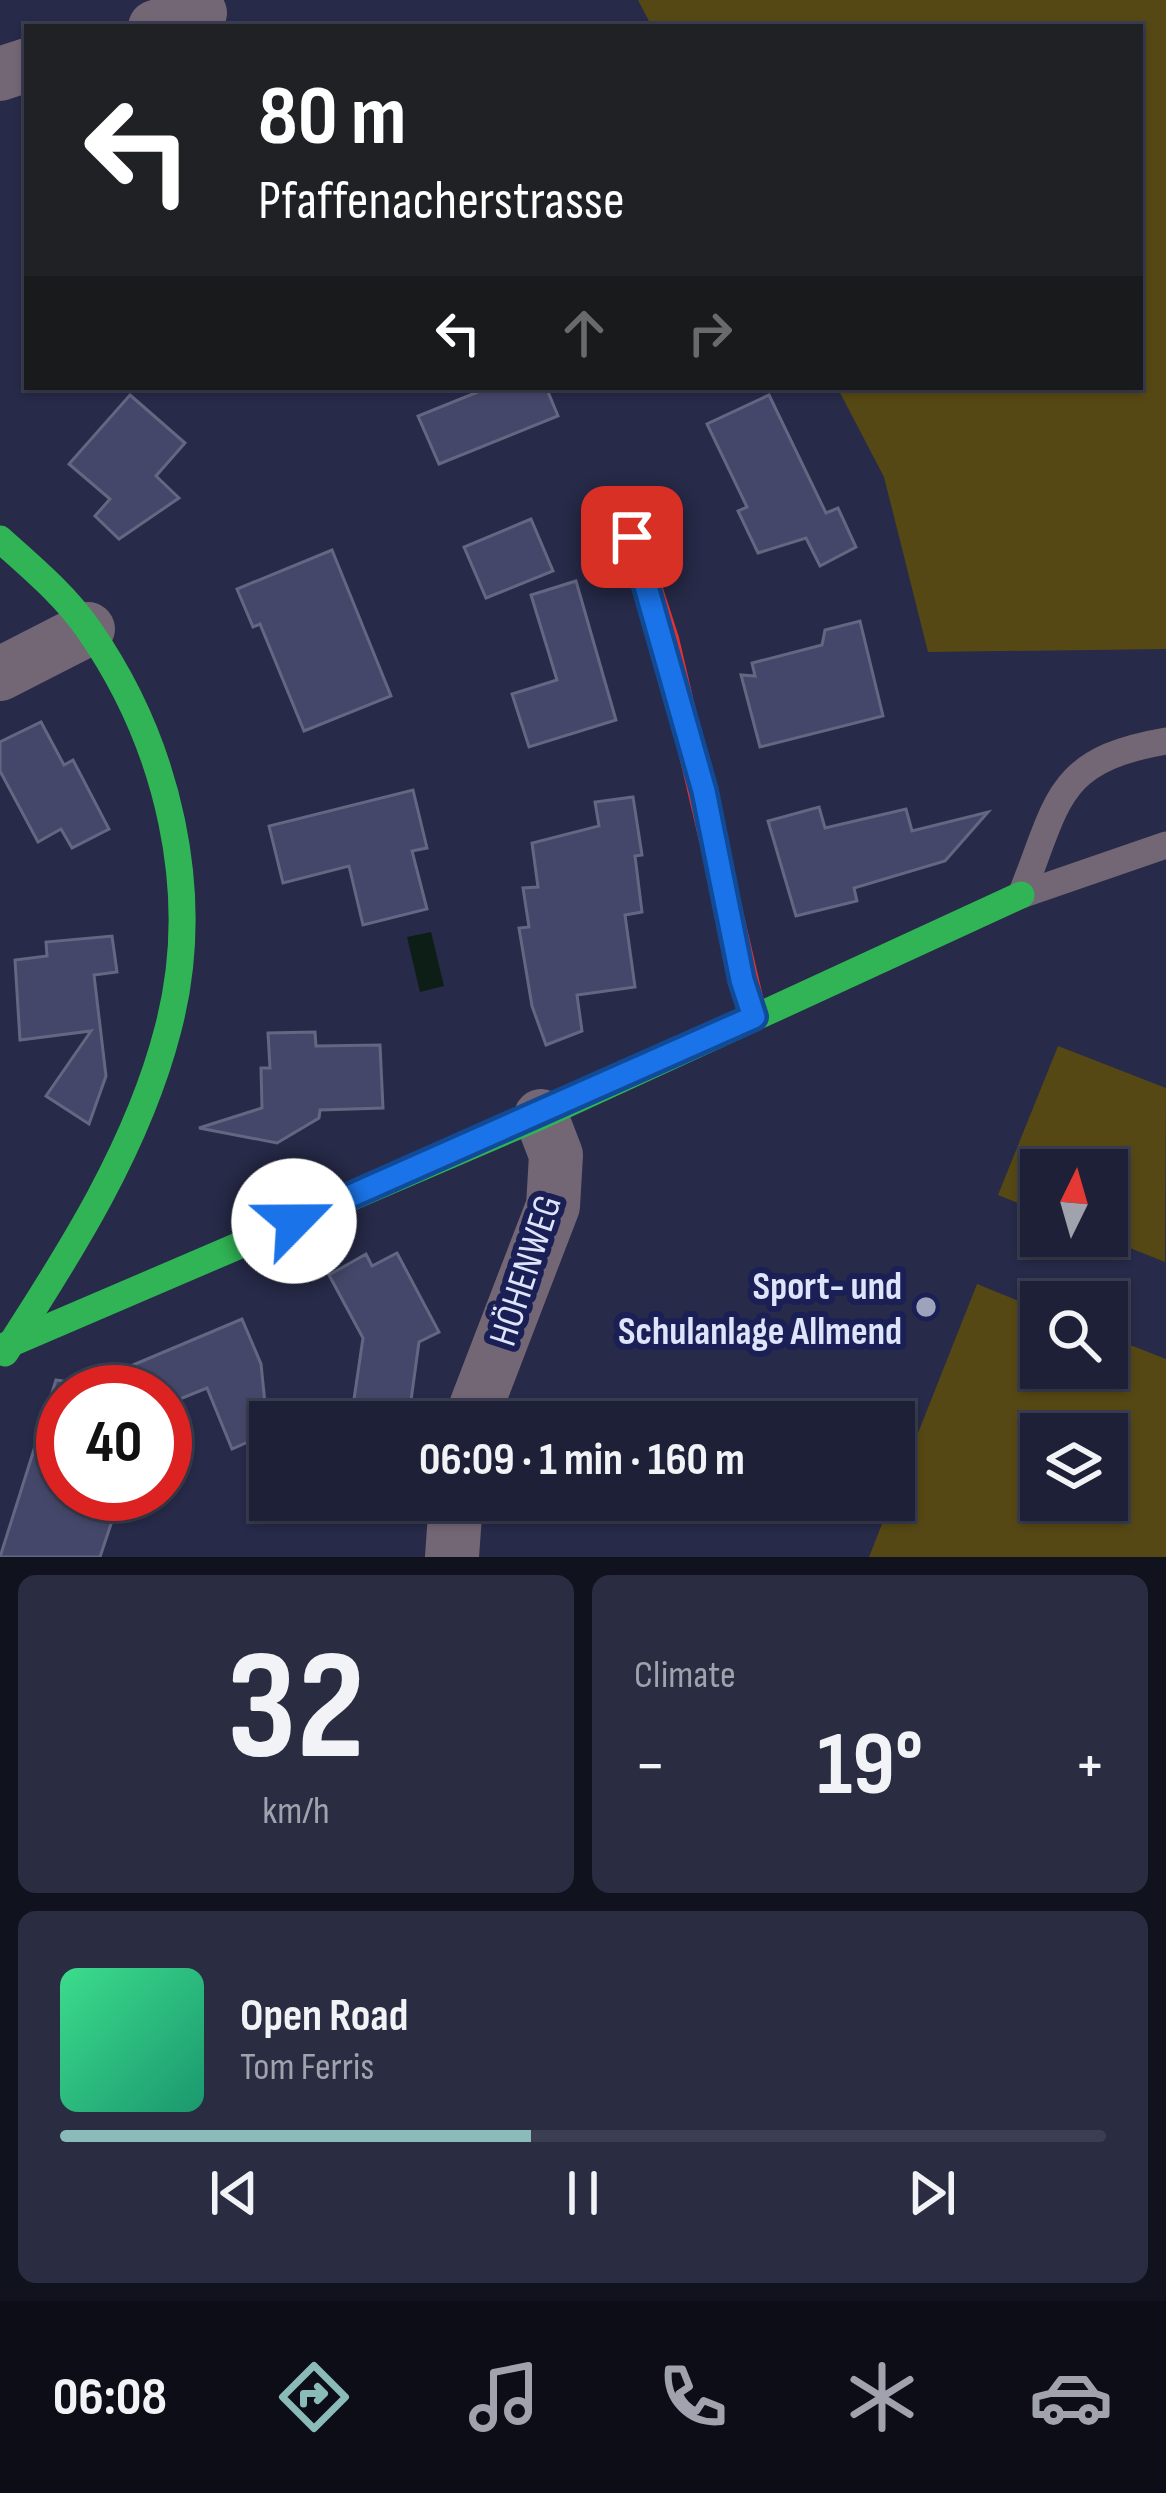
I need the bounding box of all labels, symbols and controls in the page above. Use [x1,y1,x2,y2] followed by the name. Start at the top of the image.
[258,67,406,168] text: 80 m
[60,72,216,228] icon: left
[258,169,625,234] text: Pfaffenacherstrasse
[425,300,491,366] icon: left
[551,300,617,366] icon: ahead
[677,300,743,366] icon: right
[581,486,683,588] pin
[599,504,665,570] icon: arrive
[1020,1149,1128,1257] north arrow
[1020,1149,1128,1521] map controls
[231,1158,357,1284] position arrow
[480,1190,573,1352] street label: HÖHENWEG
[618,1264,902,1356] place label: Sport- und Schulanlage Allmend
[1020,1281,1128,1389] button: search
[913,1294,939,1320] marker: Sport- und Schulanlage Allmend
[36,1365,192,1521] speed limit sign: 40
[1020,1413,1128,1521] button: layers
[419,1433,745,1488] text: 06:09 · 1 min · 160 m
[227,1616,365,1803] text: 32
[634,1652,736,1699] text: Climate
[817,1712,923,1820] text: 19°
[634,1727,666,1806] text: −
[1074,1727,1106,1806] text: +
[262,1788,330,1835] text: km/h
[240,1989,408,2044] text: Open Road
[240,2044,374,2091] text: Tom Ferris
[201,2160,267,2226] icon: previous
[550,2160,616,2226] icon: pause
[899,2160,965,2226] icon: next
[272,2355,356,2439] icon: directions
[462,2355,546,2439] icon: music
[651,2355,735,2439] icon: phone
[840,2355,924,2439] icon: climate
[1029,2355,1113,2439] icon: car
[53,2365,167,2430] text: 06:08

